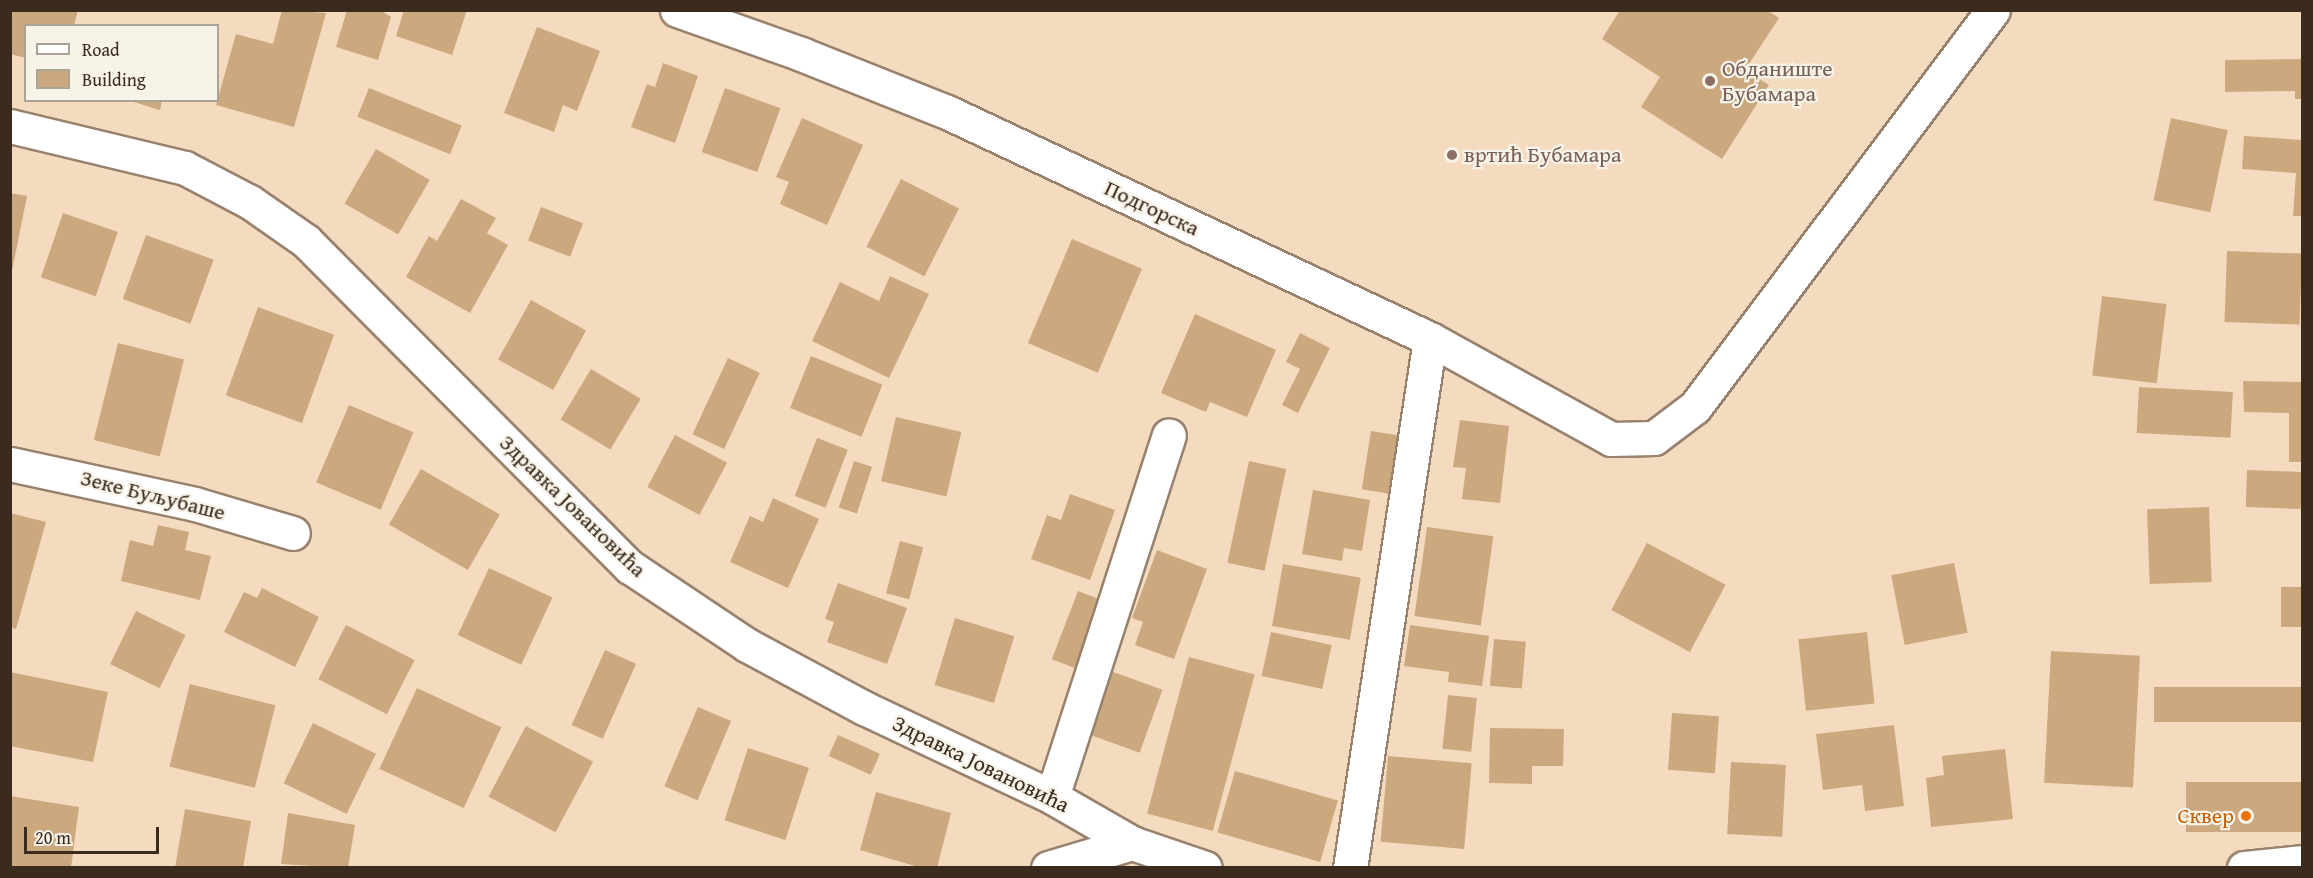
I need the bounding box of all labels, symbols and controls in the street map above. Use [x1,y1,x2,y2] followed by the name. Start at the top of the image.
[24,24,219,102] legend
[82,36,120,63] text: Road
[1722,55,1832,106] place label: Обданиште Бубамара
[82,66,146,93] text: Building
[1703,74,1717,88] marker: Обданиште Бубамара
[1464,142,1621,168] place label: вртић Бубамара
[1445,148,1459,162] marker: вртић Бубамара
[1100,175,1204,241] street label: Подгорска
[494,429,652,583] street label: Здравка Јовановића
[78,464,228,526] street label: Зеке Буљубаше
[888,710,1074,818] street label: Здравка Јовановића
[2178,803,2234,829] place label: Сквер
[2239,809,2253,823] marker: Сквер
[27,815,162,853] scale bar
[35,824,71,851] text: 20 m

